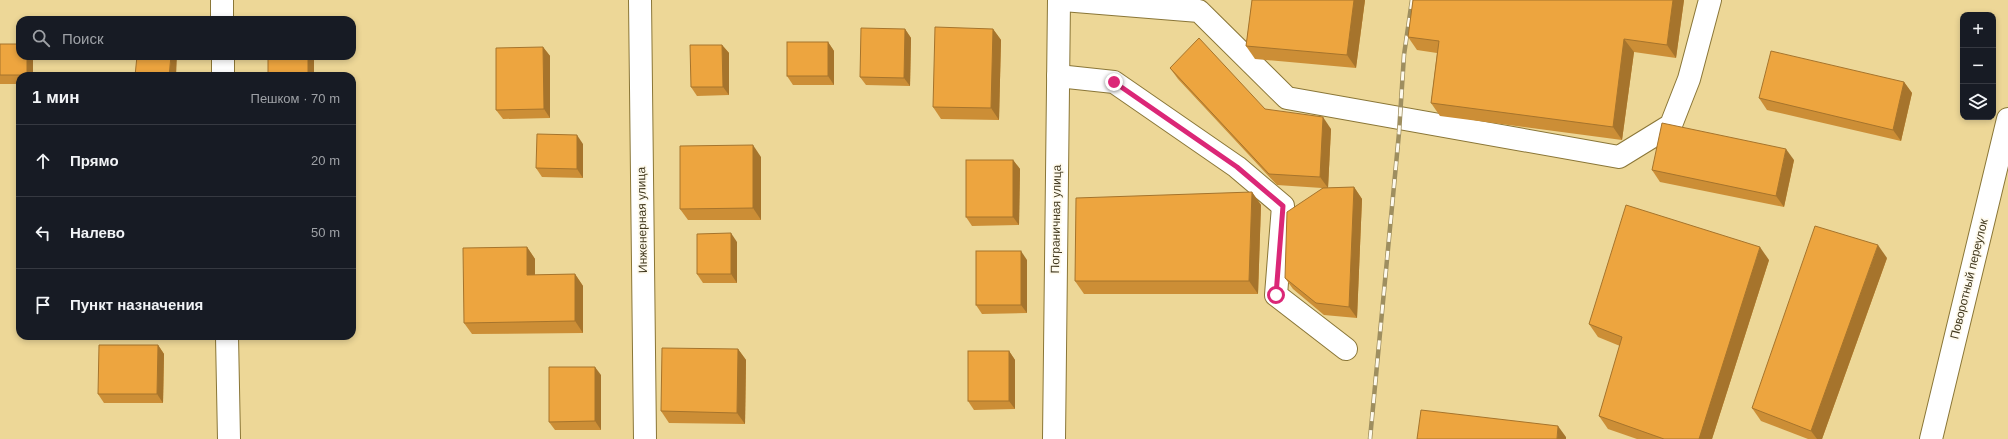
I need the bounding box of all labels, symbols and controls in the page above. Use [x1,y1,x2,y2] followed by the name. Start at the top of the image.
[1960,12,1996,120] map controls
[1960,12,1996,48] button: +
[16,16,356,60] search box
[30,27,52,49] icon: search
[62,30,104,47] text: Поиск
[1960,48,1996,84] button: −
[1105,73,1123,91] route end
[1960,84,1996,120] button: layers
[32,88,79,107] text: 1 мин
[251,91,340,106] text: Пешком · 70 m
[32,150,54,172] icon: ahead
[70,152,119,169] text: Прямо
[311,153,340,168] text: 20 m
[1048,164,1064,273] street label: Пограничная улица
[634,167,650,273] street label: Инженерная улица
[1947,217,1991,340] street label: Поворотный переулок
[32,222,54,244] icon: left
[70,224,125,241] text: Налево
[311,225,340,240] text: 50 m
[1267,286,1285,304] route start
[32,294,54,316] icon: arrive
[70,296,203,313] text: Пункт назначения

